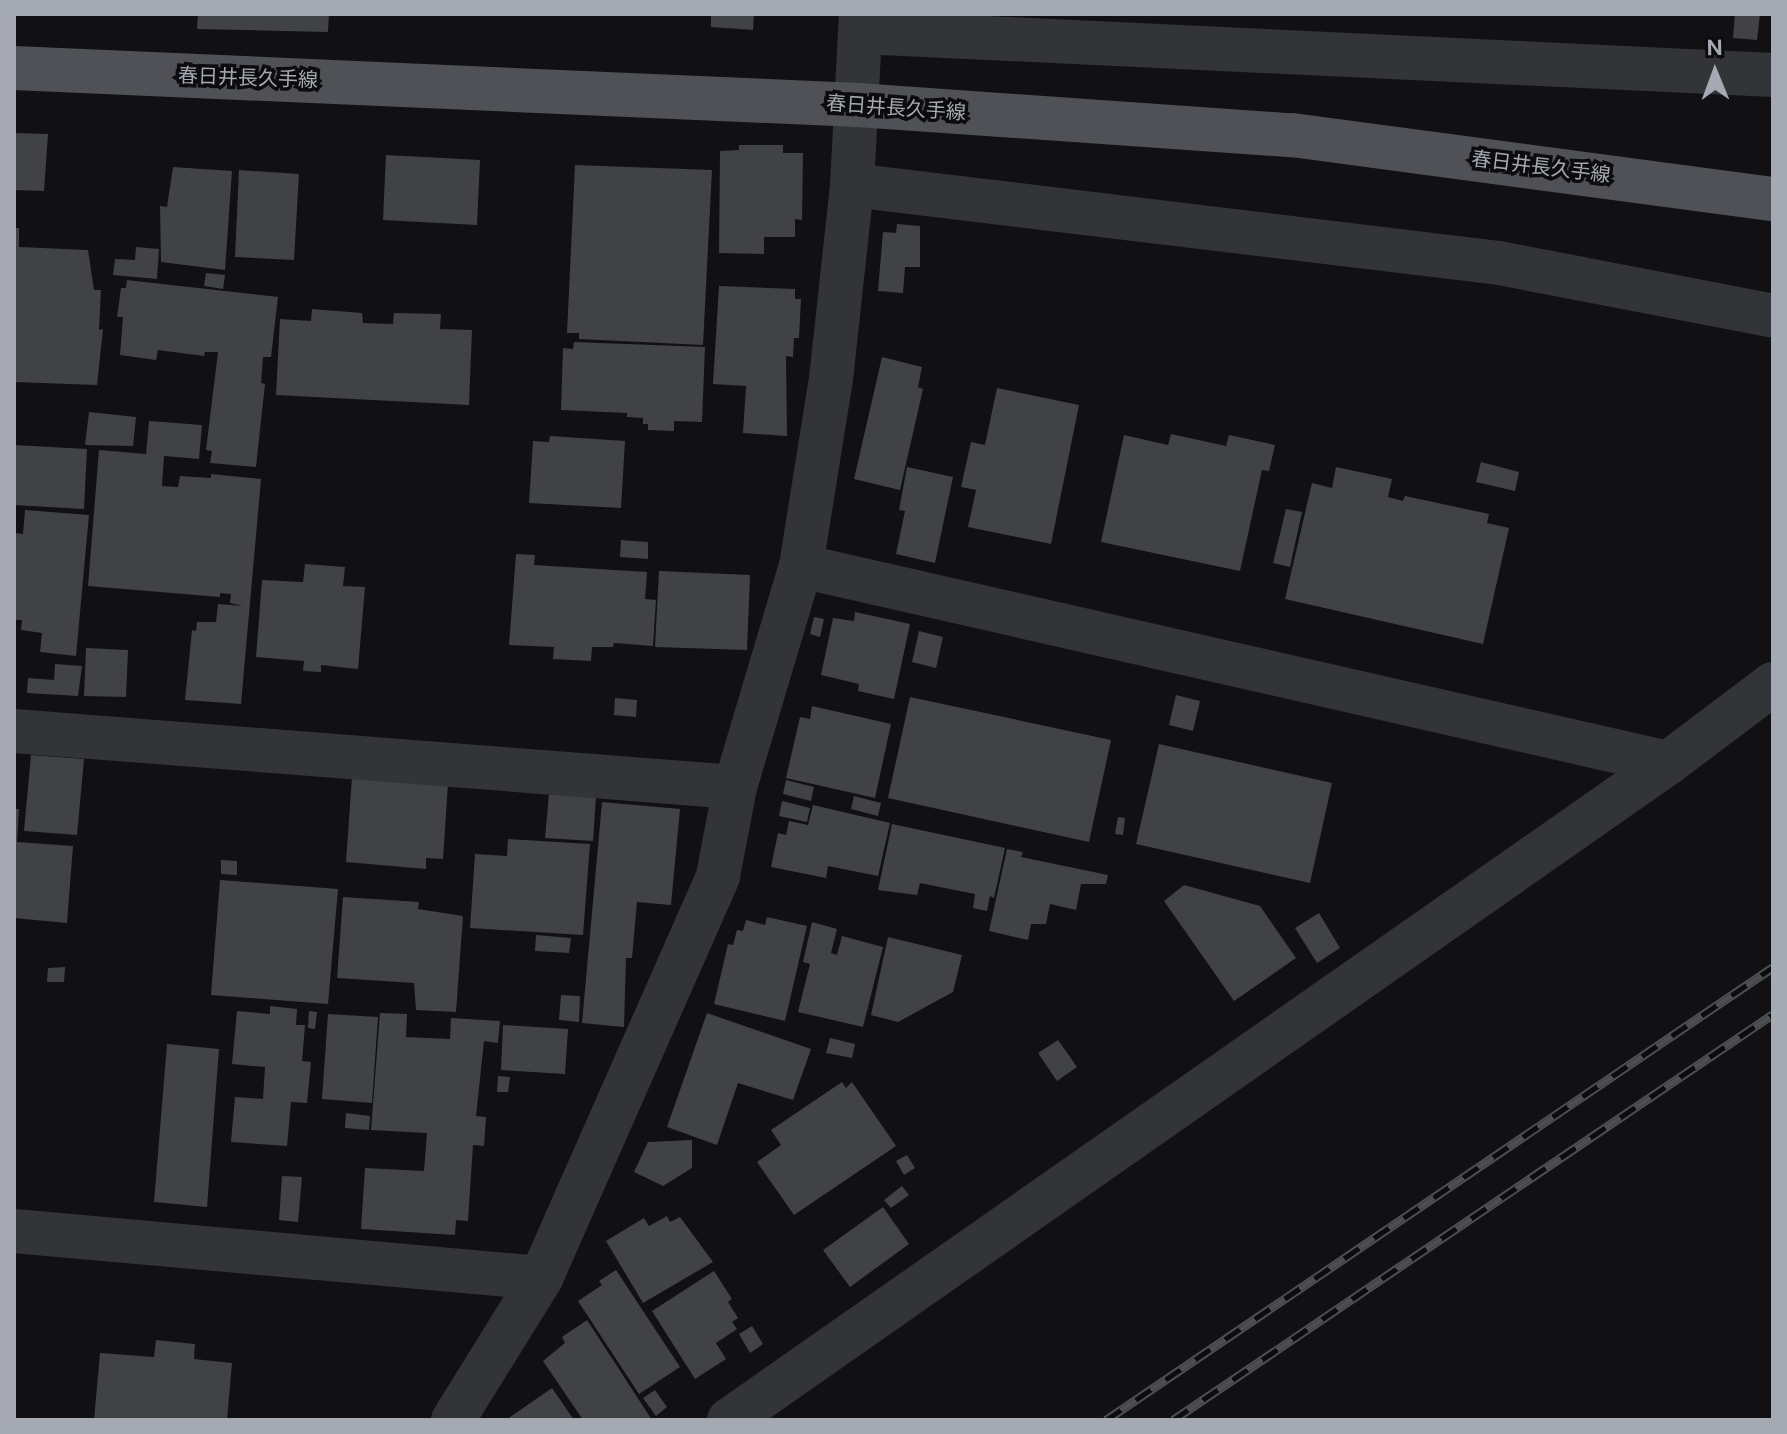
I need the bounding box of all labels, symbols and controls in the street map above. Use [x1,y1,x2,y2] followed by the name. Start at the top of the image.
[1675,32,1755,112] north arrow
[1706,33,1723,62] text: N
[178,64,318,92] street label: 春日井長久手線
[825,91,967,125] street label: 春日井長久手線
[1470,147,1612,187] street label: 春日井長久手線

